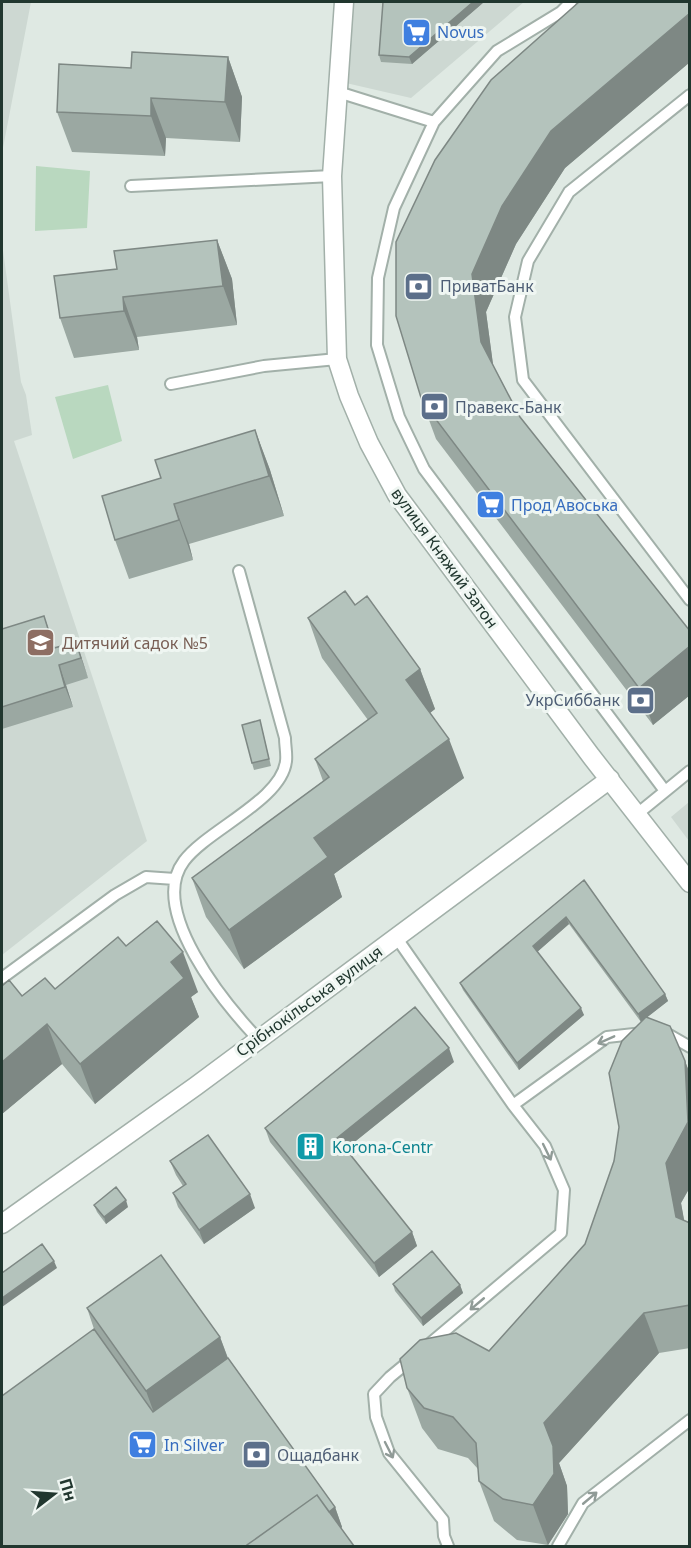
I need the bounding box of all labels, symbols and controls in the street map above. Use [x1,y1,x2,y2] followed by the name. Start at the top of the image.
[400,16,432,48] supermarket icon: Novus
[437,21,484,43] place label: Novus
[403,270,435,302] bank icon: ПриватБанк
[440,275,534,297] place label: ПриватБанк
[418,391,450,423] bank icon: Правекс-Банк
[455,396,562,418] place label: Правекс-Банк
[387,483,503,633] street label: вулиця Княжий Затон
[474,489,506,521] supermarket icon: Прод Авоська
[511,494,618,516] place label: Прод Авоська
[25,627,57,659] school or university icon: Дитячий садок №5
[62,632,208,654] place label: Дитячий садок №5
[625,684,657,716] bank icon: УкрСиббанк
[526,689,620,711] place label: УкрСиббанк
[231,940,387,1062] street label: Срібнокільська вулиця
[597,1035,615,1046] one-way arrow
[295,1131,327,1163] building icon: Korona-Centr
[332,1136,433,1158] place label: Korona-Centr
[542,1143,554,1161] one-way arrow
[470,1297,485,1311] one-way arrow
[127,1429,159,1461] supermarket icon: In Silver
[164,1434,225,1456] place label: In Silver
[240,1439,272,1471] bank icon: Ощадбанк
[383,1441,395,1458] one-way arrow
[277,1444,359,1466] place label: Ощадбанк
[24,1464,84,1524] north arrow
[55,1476,82,1504] text: Пн
[582,1491,597,1505] one-way arrow

